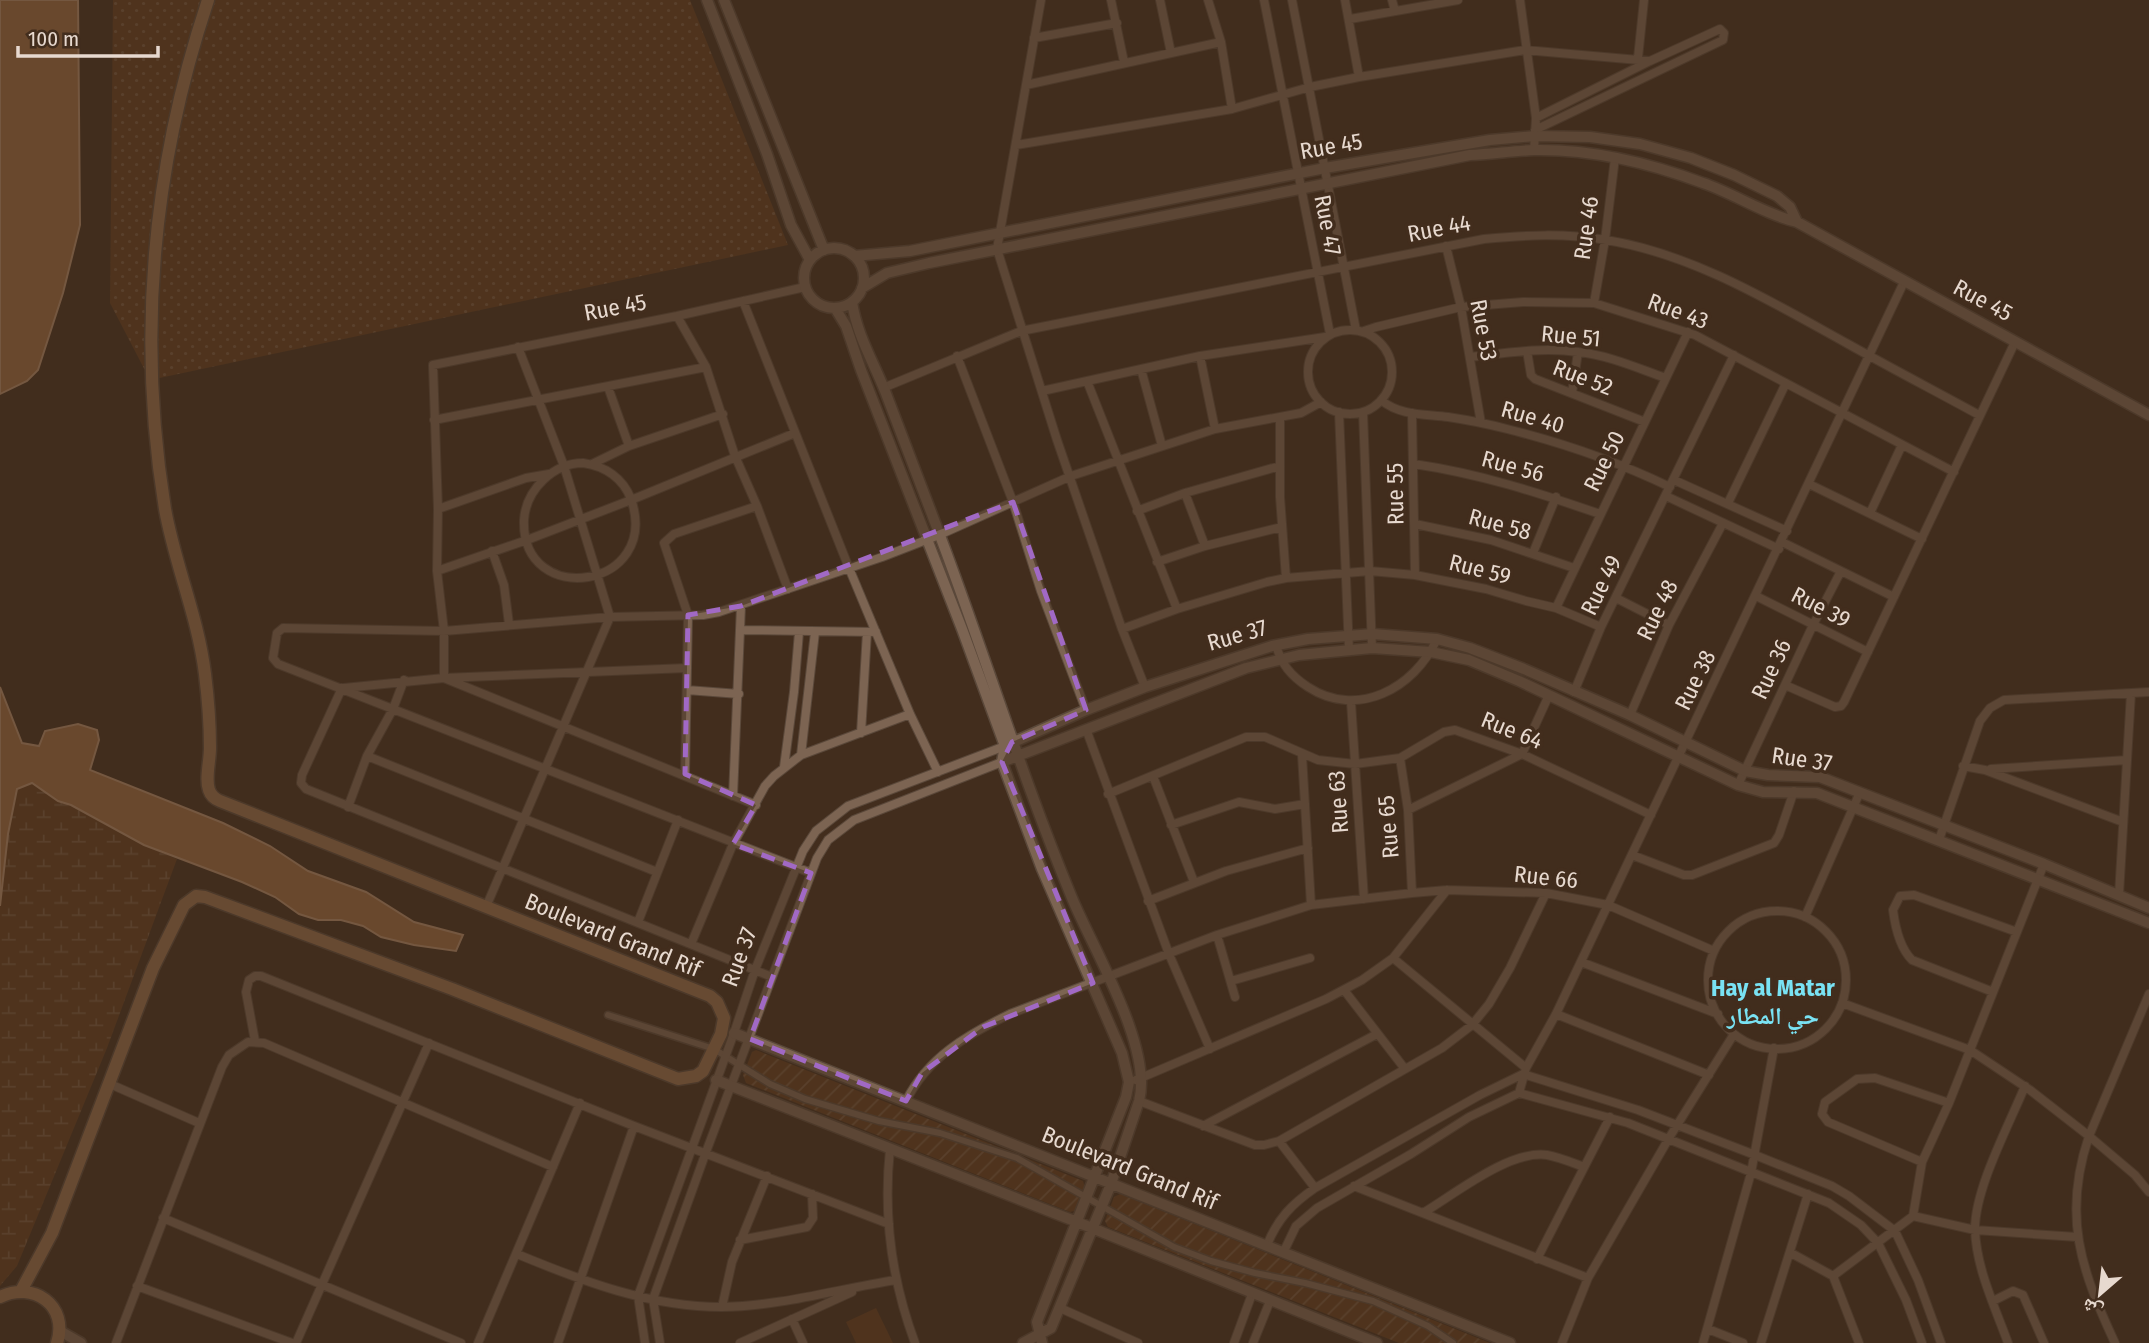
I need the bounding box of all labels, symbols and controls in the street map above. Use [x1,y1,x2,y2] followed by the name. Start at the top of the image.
[18,14,158,58] scale bar
[28,26,79,52] text: 100 m
[1298,127,1364,165] street label: Rue 45
[1308,192,1348,258] street label: Rue 47
[1568,194,1604,262] street label: Rue 46
[1405,208,1473,248] street label: Rue 44
[1949,273,2017,327] street label: Rue 45
[582,287,648,327] street label: Rue 45
[1644,287,1712,335] street label: Rue 43
[1464,297,1504,363] street label: Rue 53
[1540,319,1602,353] street label: Rue 51
[1549,353,1617,401] street label: Rue 52
[1498,395,1568,439] street label: Rue 40
[1577,426,1631,496] street label: Rue 50
[1479,444,1547,488] street label: Rue 56
[1380,463,1410,525] street label: Rue 55
[1466,502,1534,546] street label: Rue 58
[1446,548,1514,590] street label: Rue 59
[1575,550,1627,620] street label: Rue 49
[1630,575,1684,645] street label: Rue 48
[1787,580,1855,634] street label: Rue 39
[1204,613,1270,657] street label: Rue 37
[1745,634,1797,704] street label: Rue 36
[1669,645,1721,715] street label: Rue 38
[1477,705,1547,755] street label: Rue 64
[1770,741,1834,777] street label: Rue 37
[1322,770,1354,834] street label: Rue 63
[1371,794,1405,860] street label: Rue 65
[1513,860,1579,894] street label: Rue 66
[521,887,707,984] street label: Boulevard Grand Rif
[715,924,763,990] street label: Rue 37
[1711,974,1835,1035] district label: Hay al Matar حي المطار
[1038,1120,1224,1217] street label: Boulevard Grand Rif
[2065,1259,2135,1329] north arrow
[2078,1294,2107,1323] text: ش

